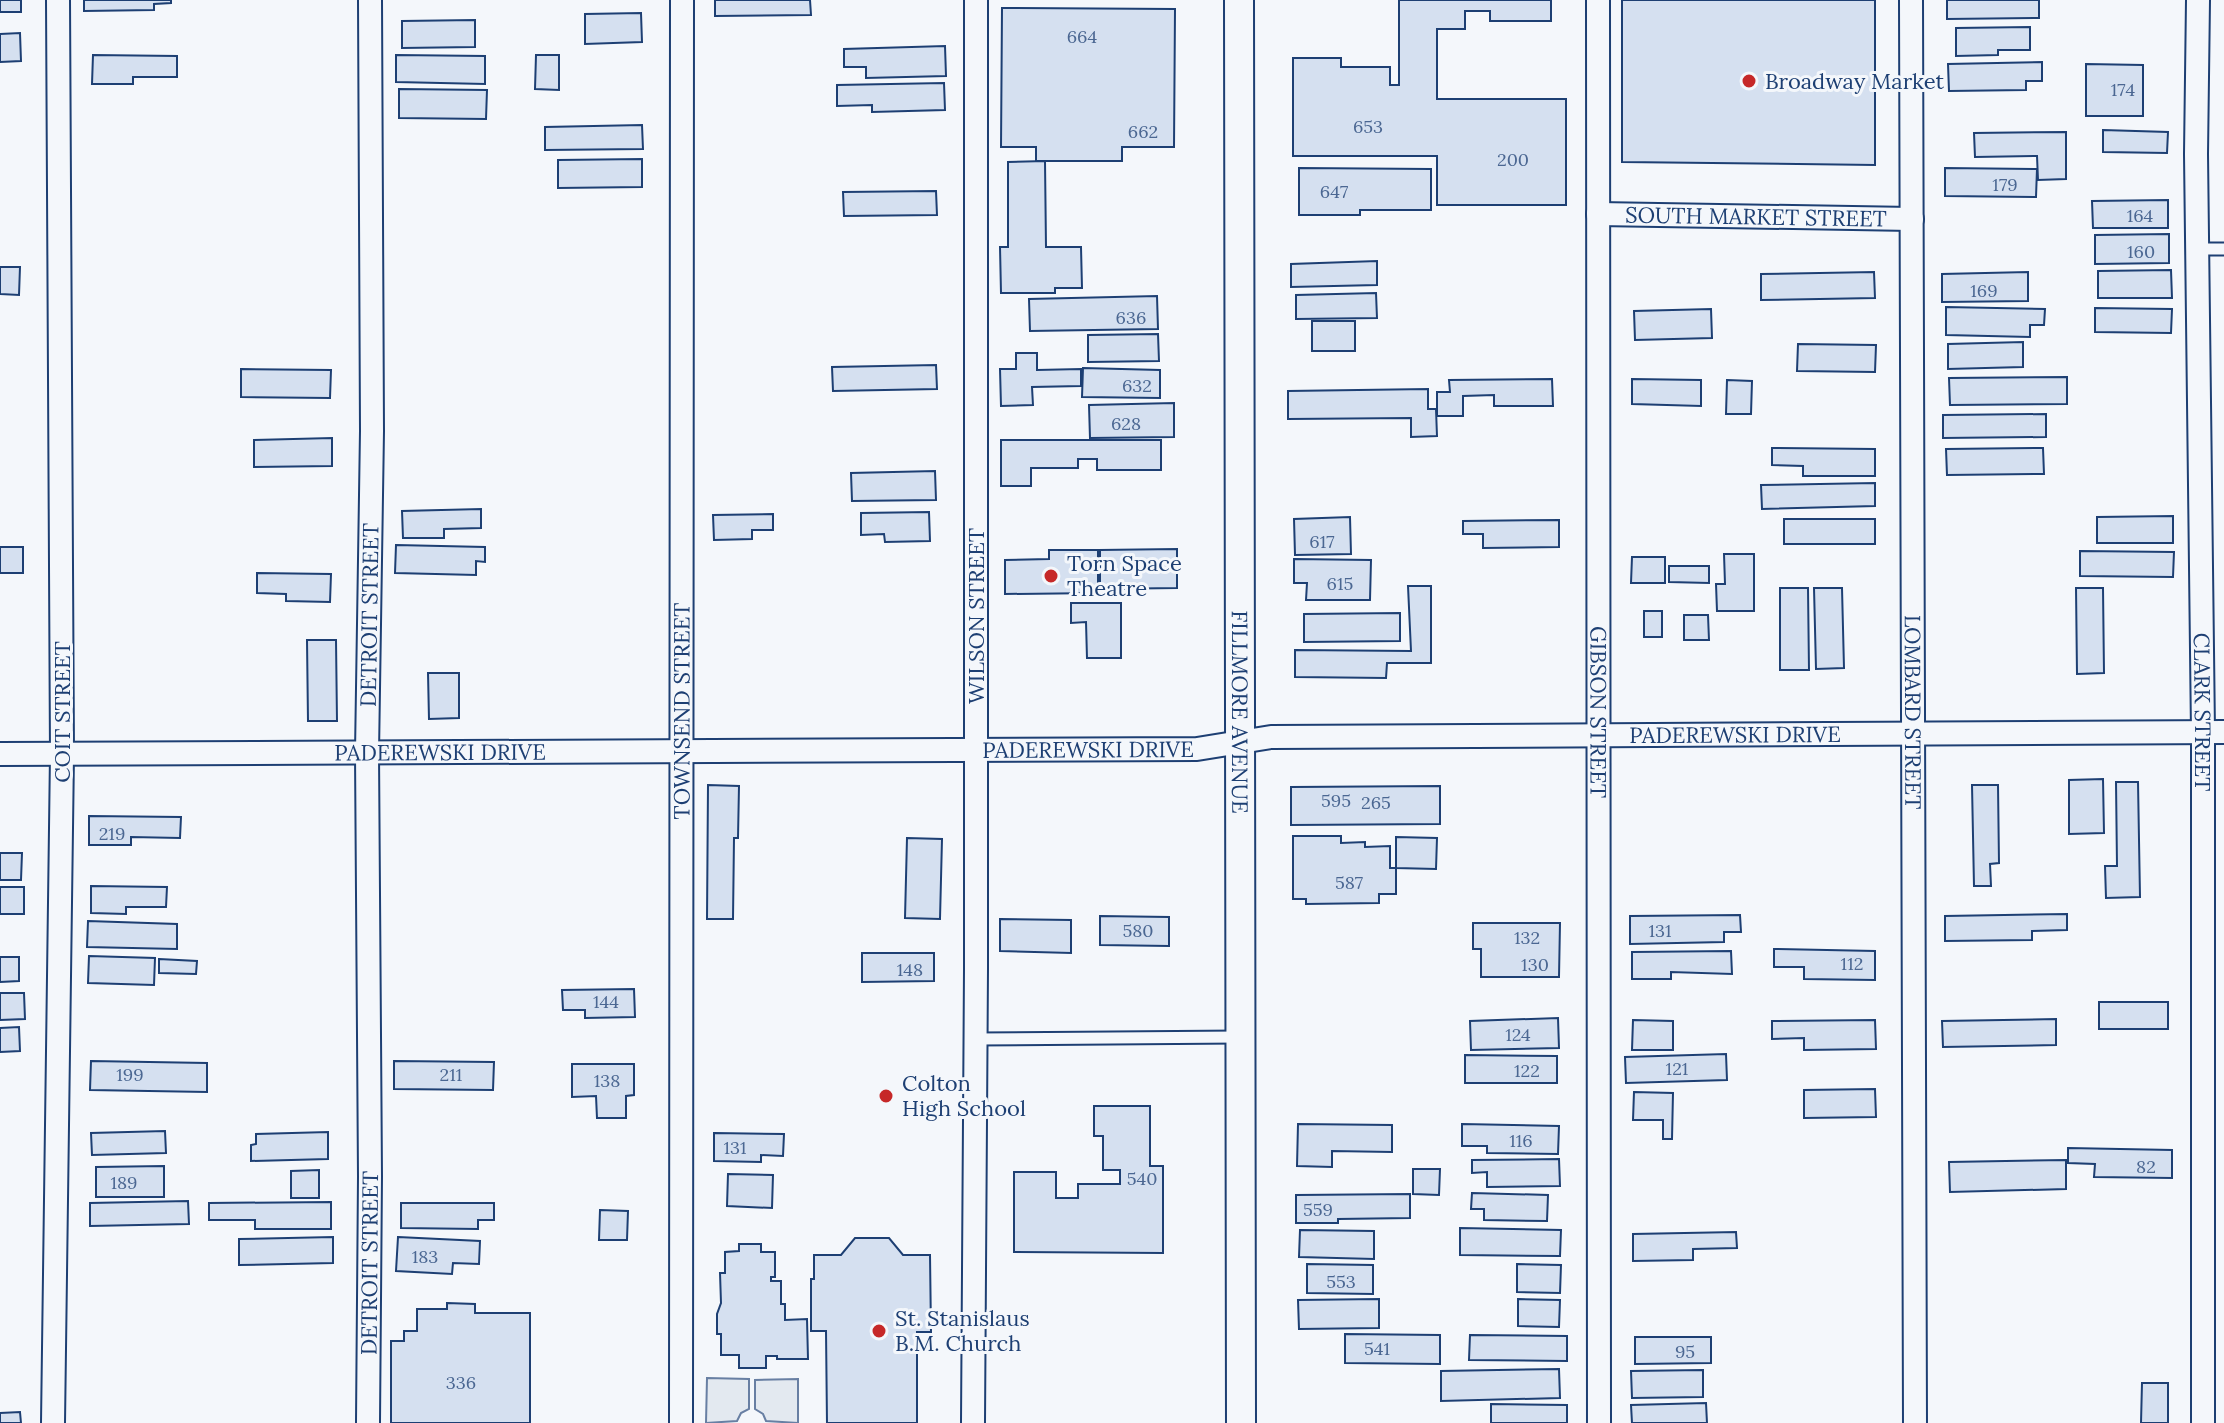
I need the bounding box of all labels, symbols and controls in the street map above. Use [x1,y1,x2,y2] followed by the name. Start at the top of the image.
[1067,25,1098,48] house number: 664
[1765,67,1945,95] place label: Broadway Market
[1740,72,1758,90] marker: Broadway Market
[2111,78,2135,101] house number: 174
[1353,115,1383,138] house number: 653
[1128,120,1158,143] house number: 662
[1497,148,1529,171] house number: 200
[1992,173,2018,196] house number: 179
[1320,180,1348,203] house number: 647
[1625,200,1887,233] street label: SOUTH MARKET STREET
[2127,204,2154,227] house number: 164
[2127,240,2155,263] house number: 160
[1970,279,1998,302] house number: 169
[1116,306,1146,329] house number: 636
[1122,374,1152,397] house number: 632
[1111,412,1141,435] house number: 628
[354,523,385,707] street label: DETROIT STREET
[962,528,990,704] street label: WILSON STREET
[1309,530,1335,553] house number: 617
[1067,549,1182,602] place label: Torn Space Theatre
[1042,567,1060,585] marker: Torn Space Theatre
[1327,572,1353,595] house number: 615
[667,603,696,819] street label: TOWNSEND STREET
[1226,610,1254,814] street label: FILLMORE AVENUE
[1899,615,1927,809] street label: LOMBARD STREET
[1584,626,1613,798] street label: GIBSON STREET
[2188,632,2217,791] street label: CLARK STREET
[48,641,76,783] street label: COIT STREET
[1629,720,1841,749] street label: PADEREWSKI DRIVE
[982,735,1194,764] street label: PADEREWSKI DRIVE
[334,738,546,767] street label: PADEREWSKI DRIVE
[1321,789,1351,812] house number: 595
[1361,791,1391,814] house number: 265
[99,822,125,845] house number: 219
[1335,871,1363,894] house number: 587
[1122,919,1154,942] house number: 580
[1648,919,1672,942] house number: 131
[1514,926,1540,949] house number: 132
[1841,952,1863,975] house number: 112
[1521,953,1549,976] house number: 130
[897,958,923,981] house number: 148
[593,990,619,1013] house number: 144
[1505,1023,1531,1046] house number: 124
[1666,1057,1688,1080] house number: 121
[1514,1059,1540,1082] house number: 122
[116,1063,144,1086] house number: 199
[440,1063,462,1086] house number: 211
[594,1069,620,1092] house number: 138
[902,1069,1026,1122] place label: Colton High School
[877,1087,895,1105] marker: Colton High School
[1509,1129,1533,1152] house number: 116
[723,1136,747,1159] house number: 131
[2136,1155,2156,1178] house number: 82
[1127,1167,1157,1190] house number: 540
[111,1171,137,1194] house number: 189
[355,1171,384,1355] street label: DETROIT STREET
[1303,1198,1333,1221] house number: 559
[412,1245,438,1268] house number: 183
[1326,1270,1356,1293] house number: 553
[895,1304,1030,1357] place label: St. Stanislaus B.M. Church
[870,1322,888,1340] marker: St. Stanislaus B.M. Church
[1364,1337,1390,1360] house number: 541
[1675,1340,1695,1363] house number: 95
[446,1371,476,1394] house number: 336

